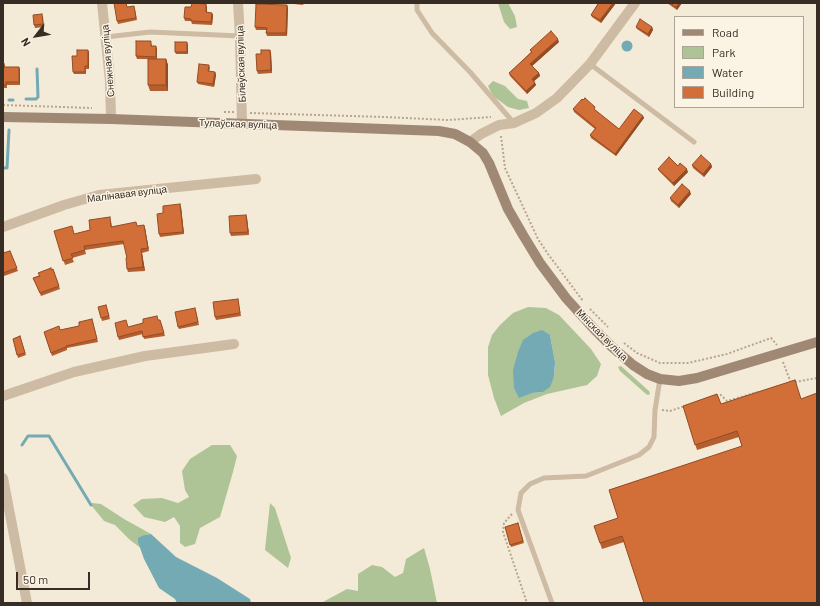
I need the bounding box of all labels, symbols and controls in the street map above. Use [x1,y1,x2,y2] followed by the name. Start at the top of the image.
[16,16,56,56] north arrow
[674,16,804,108] legend
[99,24,117,98] street label: Снежная вуліца
[234,25,248,103] street label: Білеўская вуліца
[712,25,739,39] text: Road
[18,36,33,49] text: N
[712,45,736,59] text: Park
[712,65,743,79] text: Water
[712,85,754,99] text: Building
[199,117,277,131] street label: Тулаўская вуліца
[86,183,168,205] street label: Малінавая вуліца
[574,307,630,363] street label: Мінская вуліца
[18,564,92,590] scale bar
[23,572,48,586] text: 50 m

